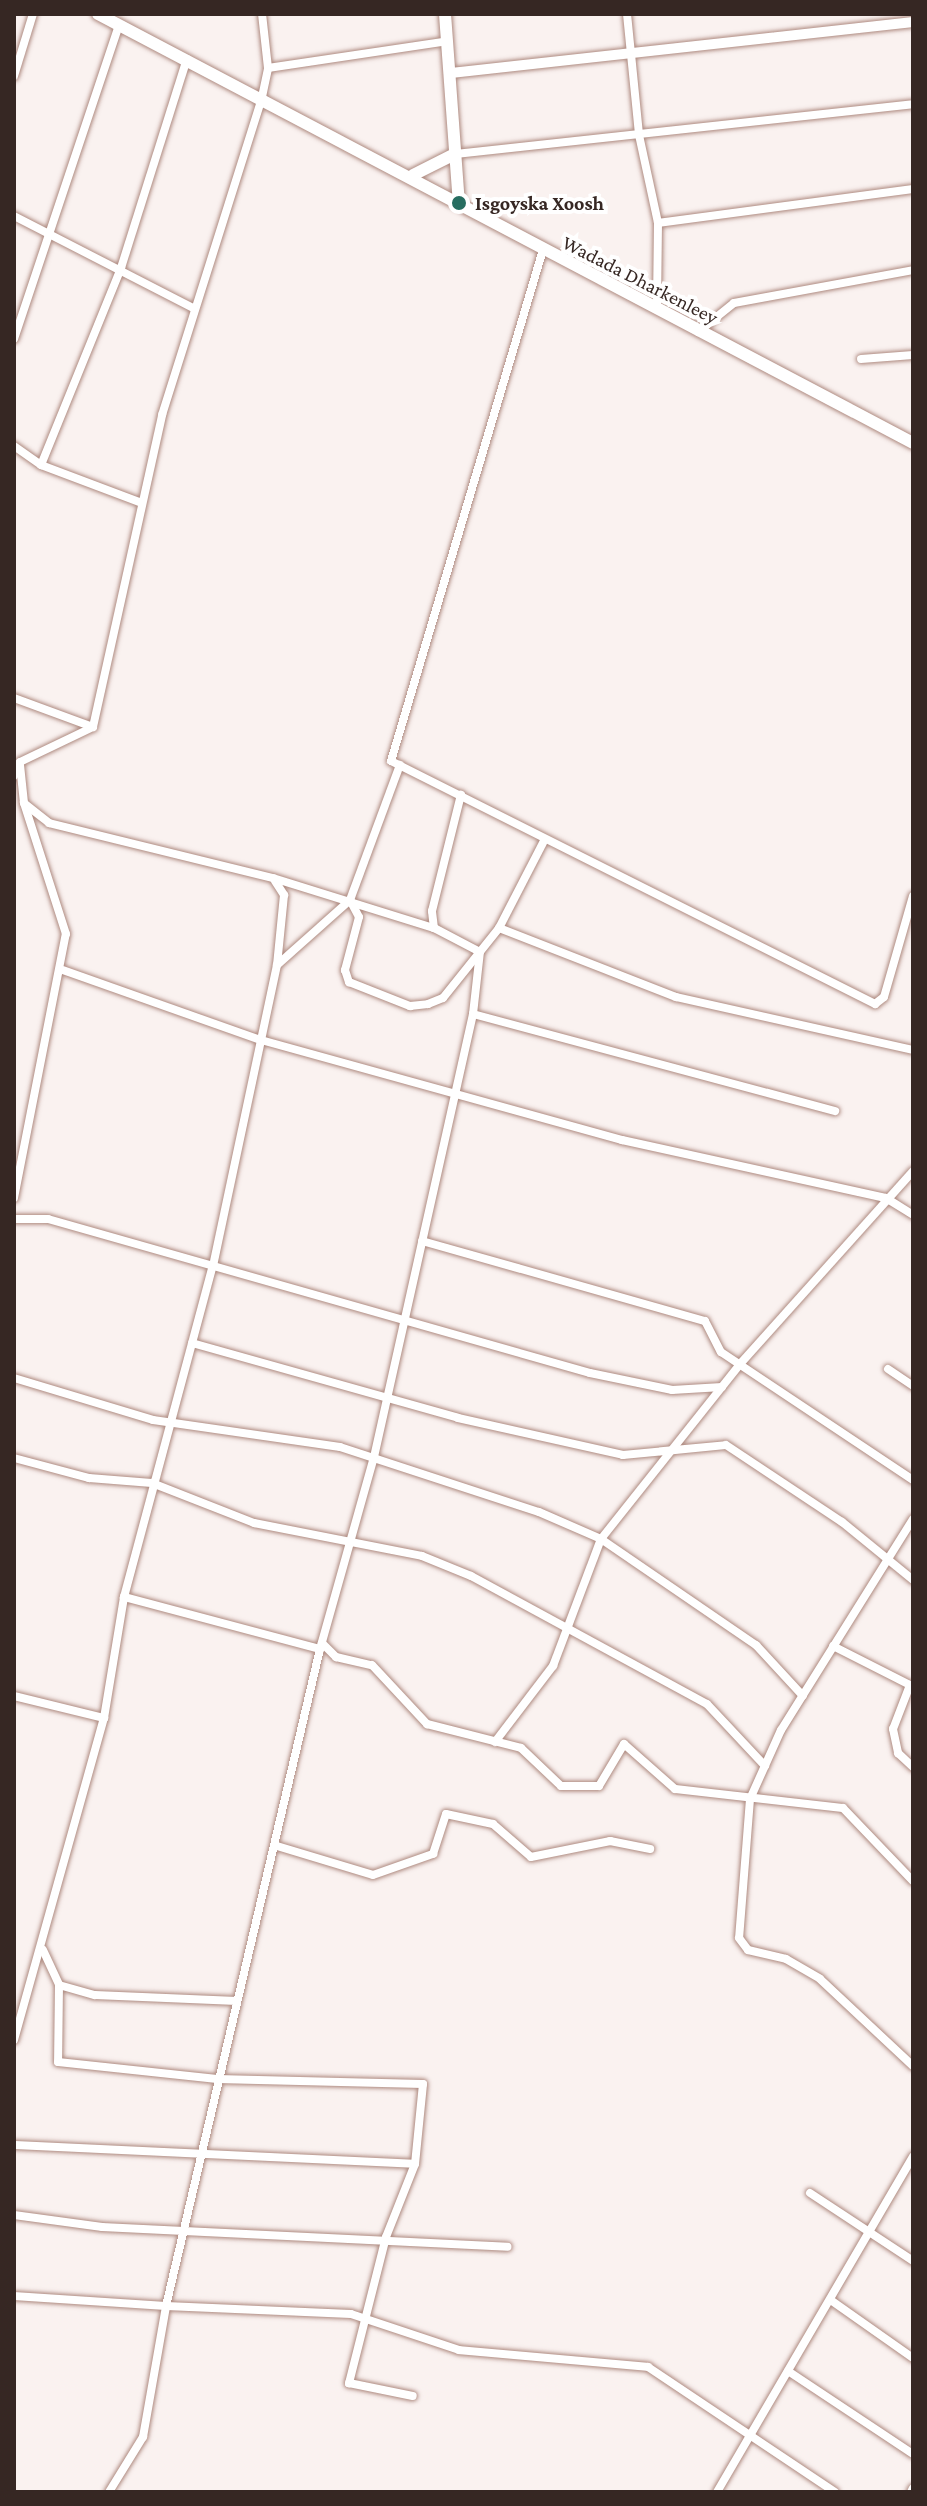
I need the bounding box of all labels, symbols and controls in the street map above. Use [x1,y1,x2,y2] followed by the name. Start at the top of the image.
[475,191,604,215] place label: Isgoyska Xoosh
[450,194,468,212] marker: Isgoyska Xoosh
[558,230,722,330] street label: Wadada Dharkenleey

